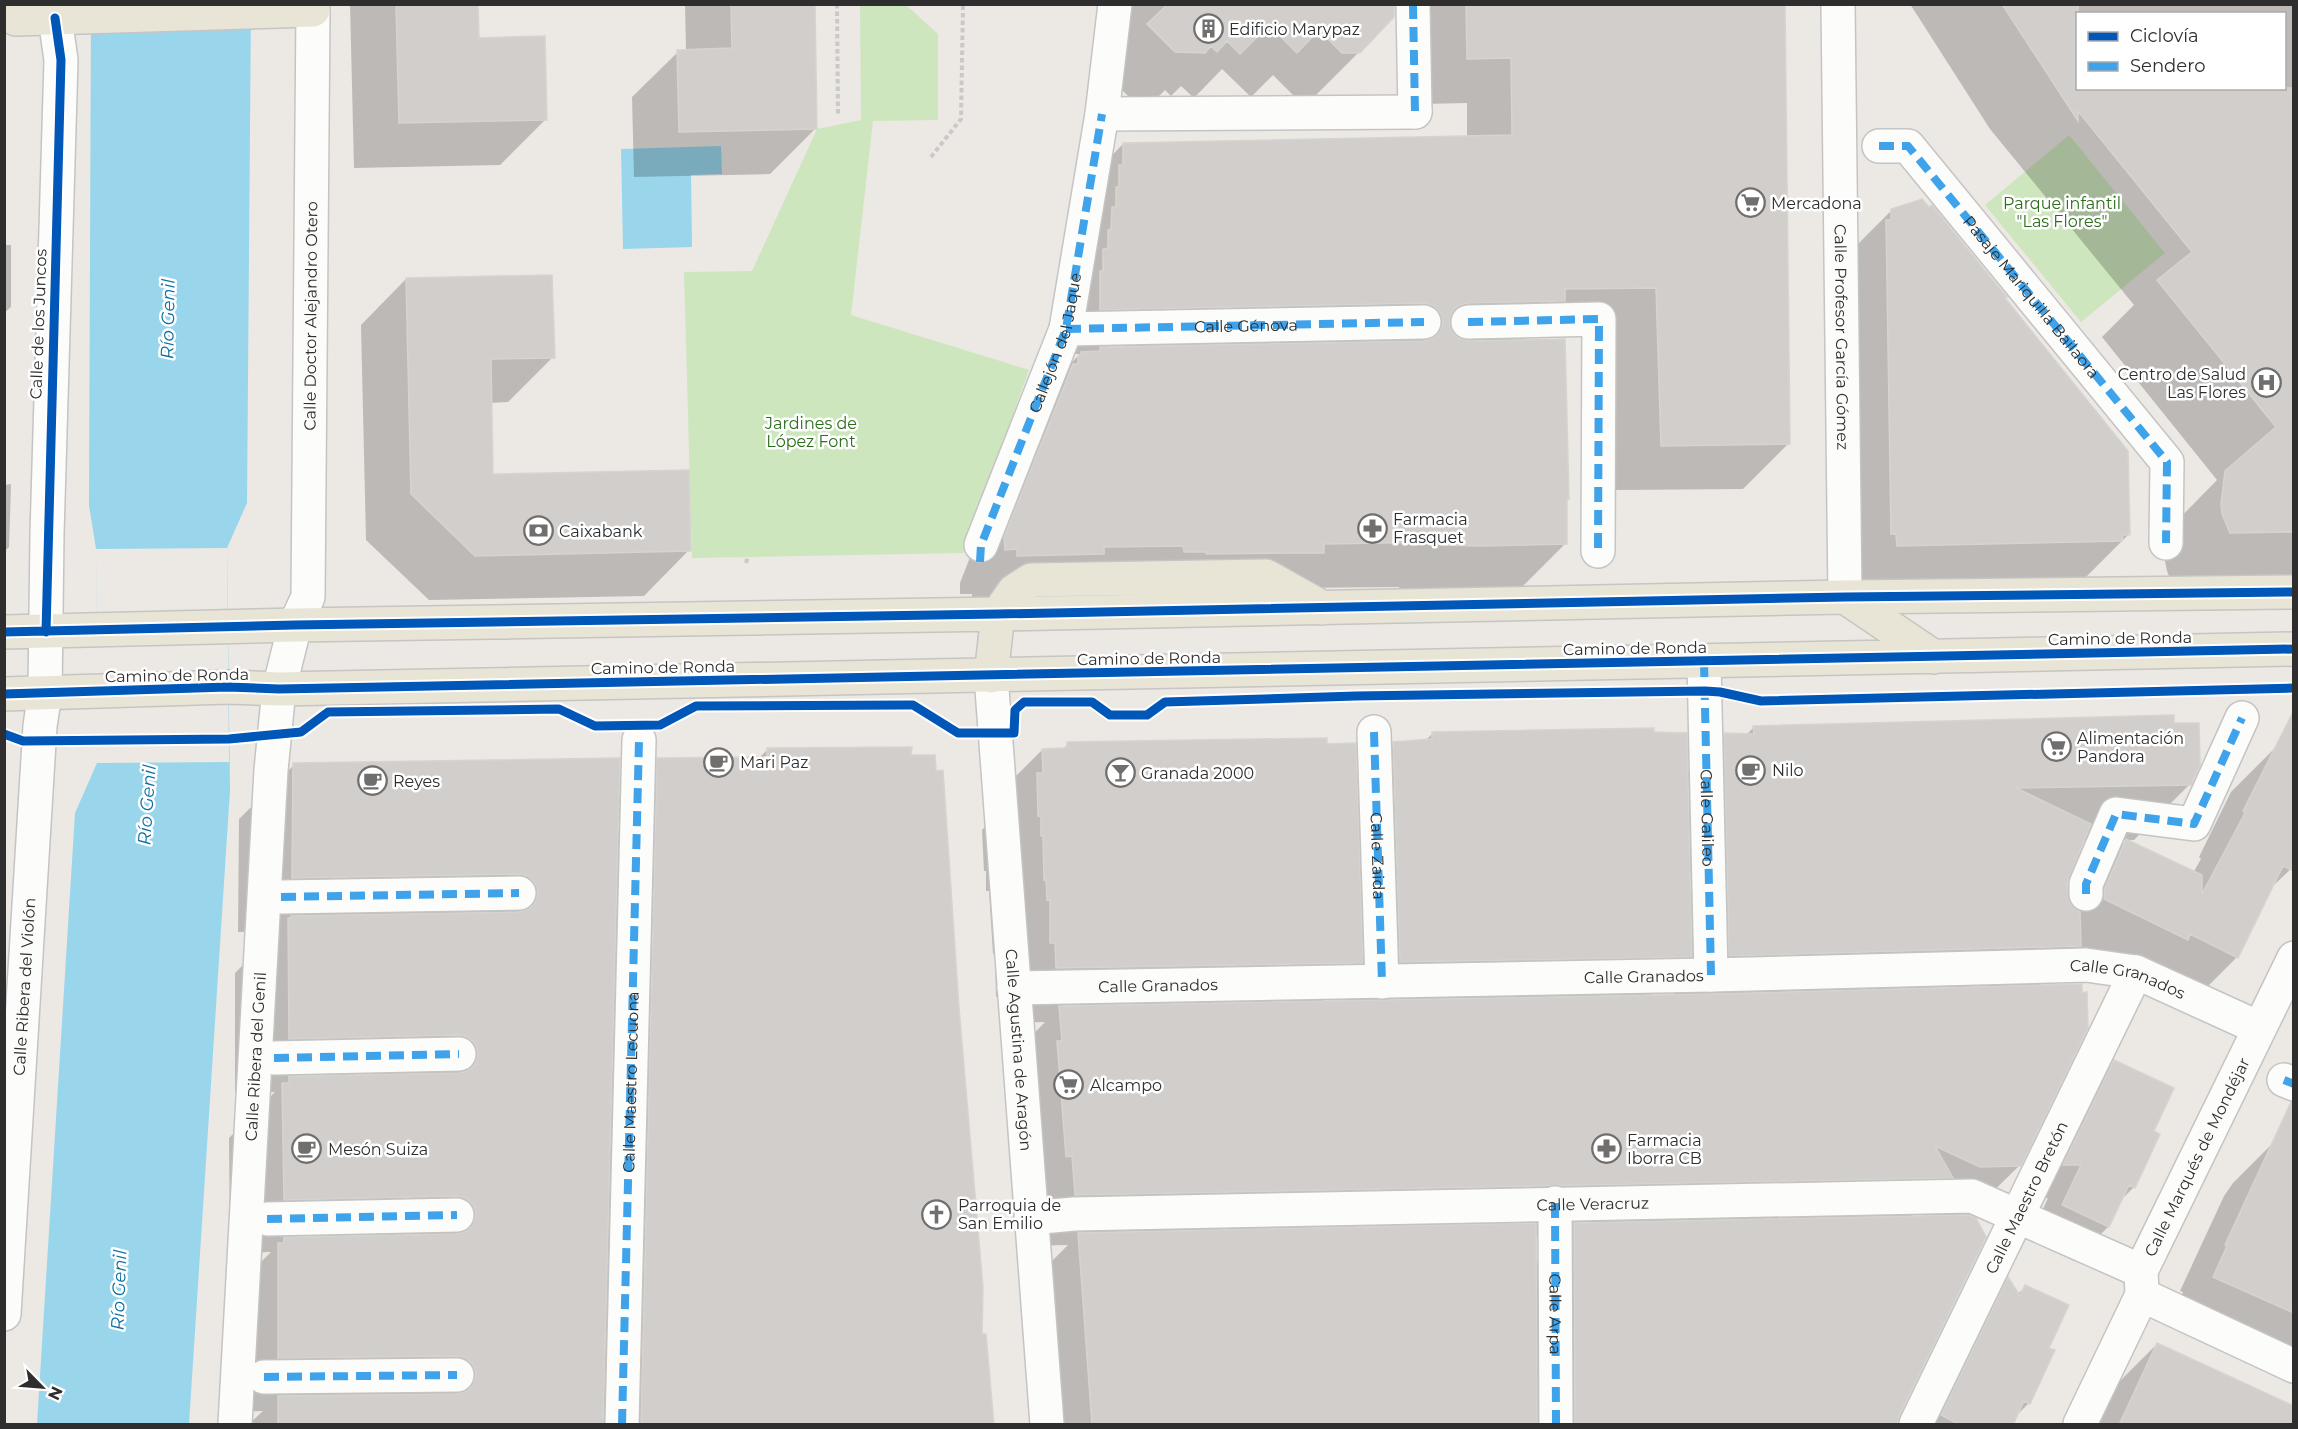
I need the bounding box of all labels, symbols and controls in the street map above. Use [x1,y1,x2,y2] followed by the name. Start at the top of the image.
[2076,12,2286,90] legend
[1192,13,1224,45] building icon: Edificio Marypaz
[1229,20,1360,39] place label: Edificio Marypaz
[2130,25,2199,47] text: Ciclovía
[2130,55,2205,77] text: Sendero
[1734,187,1766,219] supermarket icon: Mercadona
[1771,194,1862,213] place label: Mercadona
[2003,194,2121,231] park label: Parque infantil "Las Flores"
[300,201,321,431] street label: Calle Doctor Alejandro Otero
[1959,212,2103,382] street label: Pasaje Mariquilla Bailaora
[1831,224,1852,450] street label: Calle Profesor García Gómez
[26,248,51,400] street label: Calle de los Juncos
[1025,271,1085,416] street label: Callejón del Jaque
[156,278,180,359] water label: Río Genil
[1194,315,1298,336] street label: Calle Génova
[2118,365,2246,402] place label: Centro de Salud Las Flores
[2251,367,2283,399] hospital icon: Centro de Salud Las Flores
[764,414,857,451] park label: Jardines de López Font
[1393,510,1468,547] place label: Farmacia Frasquet
[1356,512,1388,544] pharmacy icon: Farmacia Frasquet
[522,515,554,547] bank icon: Caixabank
[559,522,643,541] place label: Caixabank
[2048,628,2192,649] street label: Camino de Ronda
[1563,638,1707,659] street label: Camino de Ronda
[1077,648,1221,669] street label: Camino de Ronda
[591,657,735,678] street label: Camino de Ronda
[105,665,249,686] street label: Camino de Ronda
[2077,729,2184,766] place label: Alimentación Pandora
[2040,731,2072,763] supermarket icon: Alimentación Pandora
[703,746,735,778] cafe icon: Mari Paz
[740,753,808,772] place label: Mari Paz
[1735,754,1767,786] cafe icon: Nilo
[1104,757,1136,789] bar icon: Granada 2000
[1772,761,1804,780] place label: Nilo
[133,764,161,846] water label: Río Genil
[1141,764,1254,783] place label: Granada 2000
[356,765,388,797] cafe icon: Reyes
[1696,769,1718,867] street label: Calle Galileo
[393,772,440,791] place label: Reyes
[1367,812,1388,900] street label: Calle Zaida
[10,897,39,1076] street label: Calle Ribera del Violón
[1001,948,1036,1152] street label: Calle Agustina de Aragón
[2070,956,2188,1003] street label: Calle Granados
[1584,966,1704,987] street label: Calle Granados
[242,971,270,1142] street label: Calle Ribera del Genil
[1098,975,1218,996] street label: Calle Granados
[619,991,643,1173] street label: Calle Maestro Lecuona
[2141,1055,2254,1260] street label: Calle Marqués de Mondéjar
[1053,1069,1085,1101] supermarket icon: Alcampo
[1090,1076,1162,1095] place label: Alcampo
[1982,1118,2072,1277] street label: Calle Maestro Bretón
[1627,1131,1702,1168] place label: Farmacia Iborra CB
[291,1133,323,1165] cafe icon: Mesón Suiza
[1590,1133,1622,1165] pharmacy icon: Farmacia Iborra CB
[328,1140,428,1159] place label: Mesón Suiza
[1536,1193,1649,1215] street label: Calle Veracruz
[958,1196,1061,1233] place label: Parroquia de San Emilio
[921,1198,953,1230] church icon: Parroquia de San Emilio
[107,1249,131,1331] water label: Río Genil
[1545,1273,1565,1355] street label: Calle Arpa
[12,1357,72,1417] north arrow
[44,1383,66,1403] text: N

